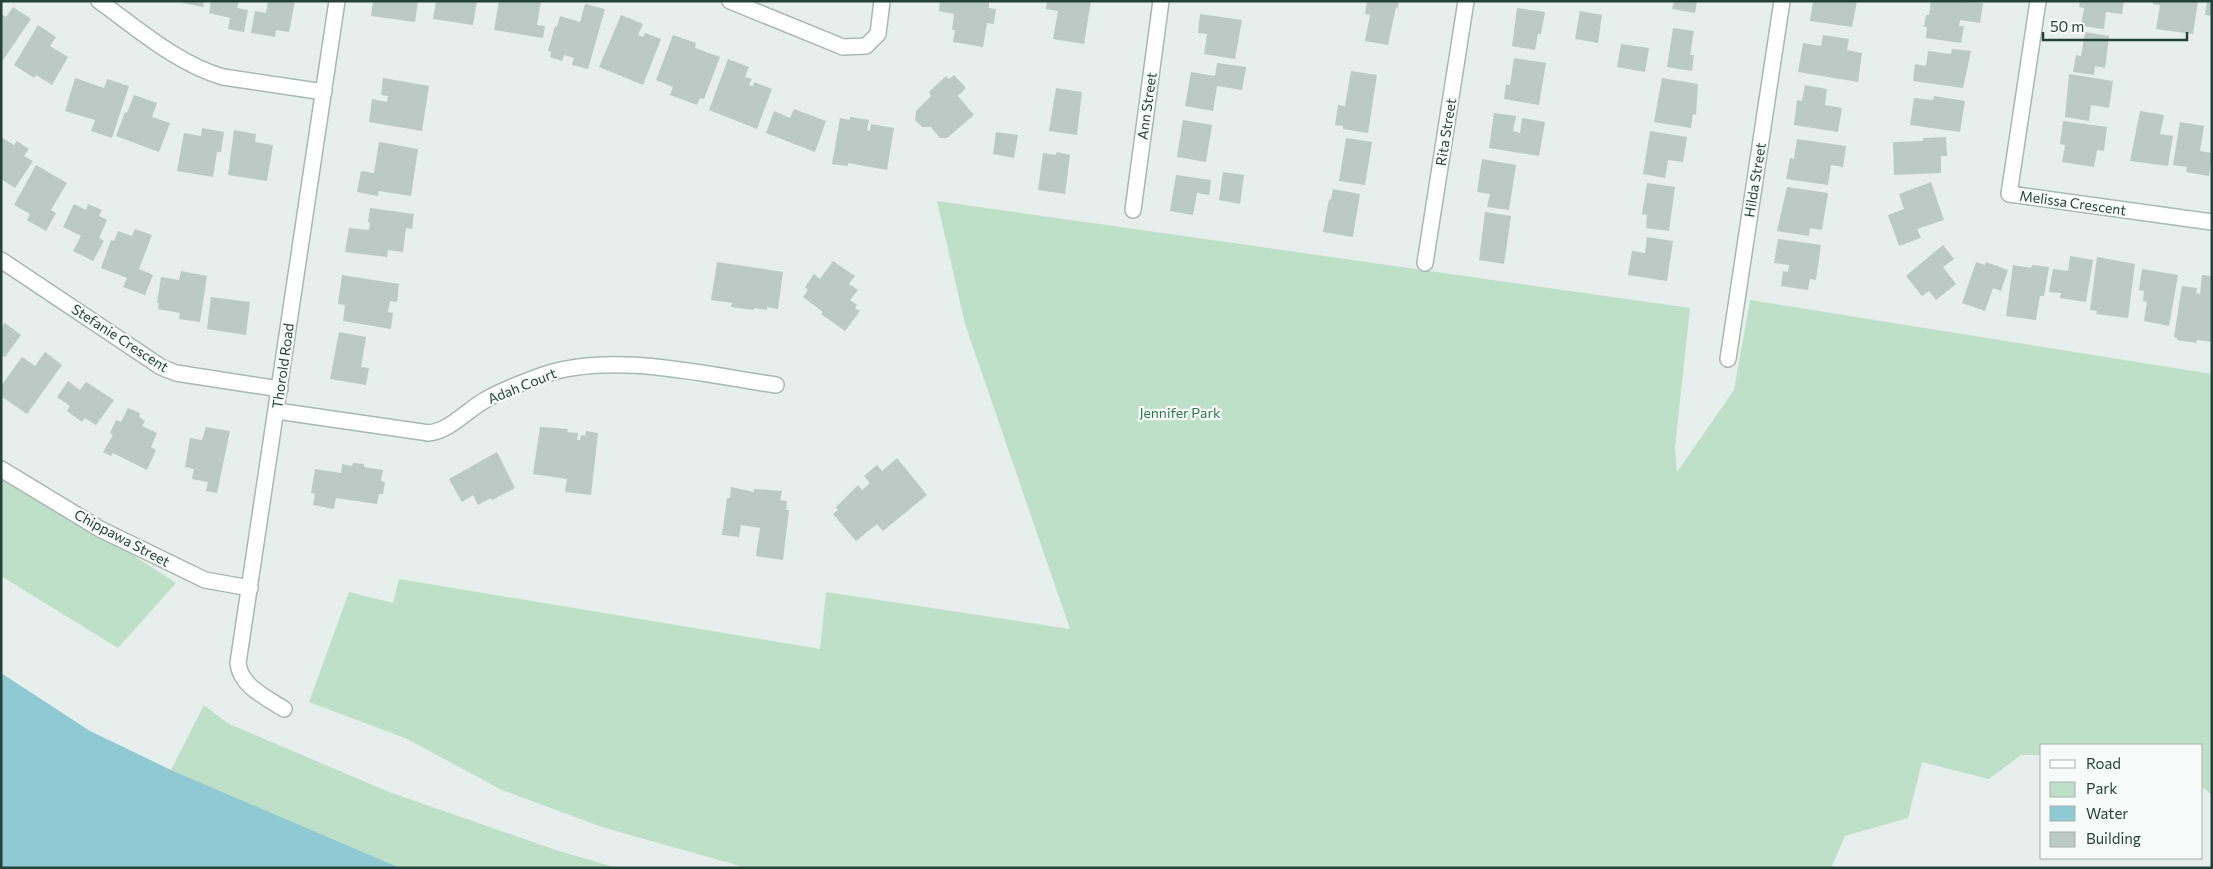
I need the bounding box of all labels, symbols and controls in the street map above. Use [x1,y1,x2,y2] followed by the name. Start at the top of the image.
[2043,10,2187,42] scale bar
[2050,17,2084,35] text: 50 m
[1133,71,1160,141] street label: Ann Street
[1432,97,1459,167] street label: Rita Street
[1740,141,1769,218] street label: Hilda Street
[2019,187,2128,218] street label: Melissa Crescent
[69,300,172,375] street label: Stefanie Crescent
[268,322,297,410] street label: Thorold Road
[485,364,559,407] street label: Adah Court
[1139,404,1221,421] park label: Jennifer Park
[72,505,173,570] street label: Chippawa Street
[2040,744,2203,859] legend
[2086,754,2121,772] text: Road
[2086,779,2117,797] text: Park
[2086,804,2128,822] text: Water
[2086,829,2141,847] text: Building

